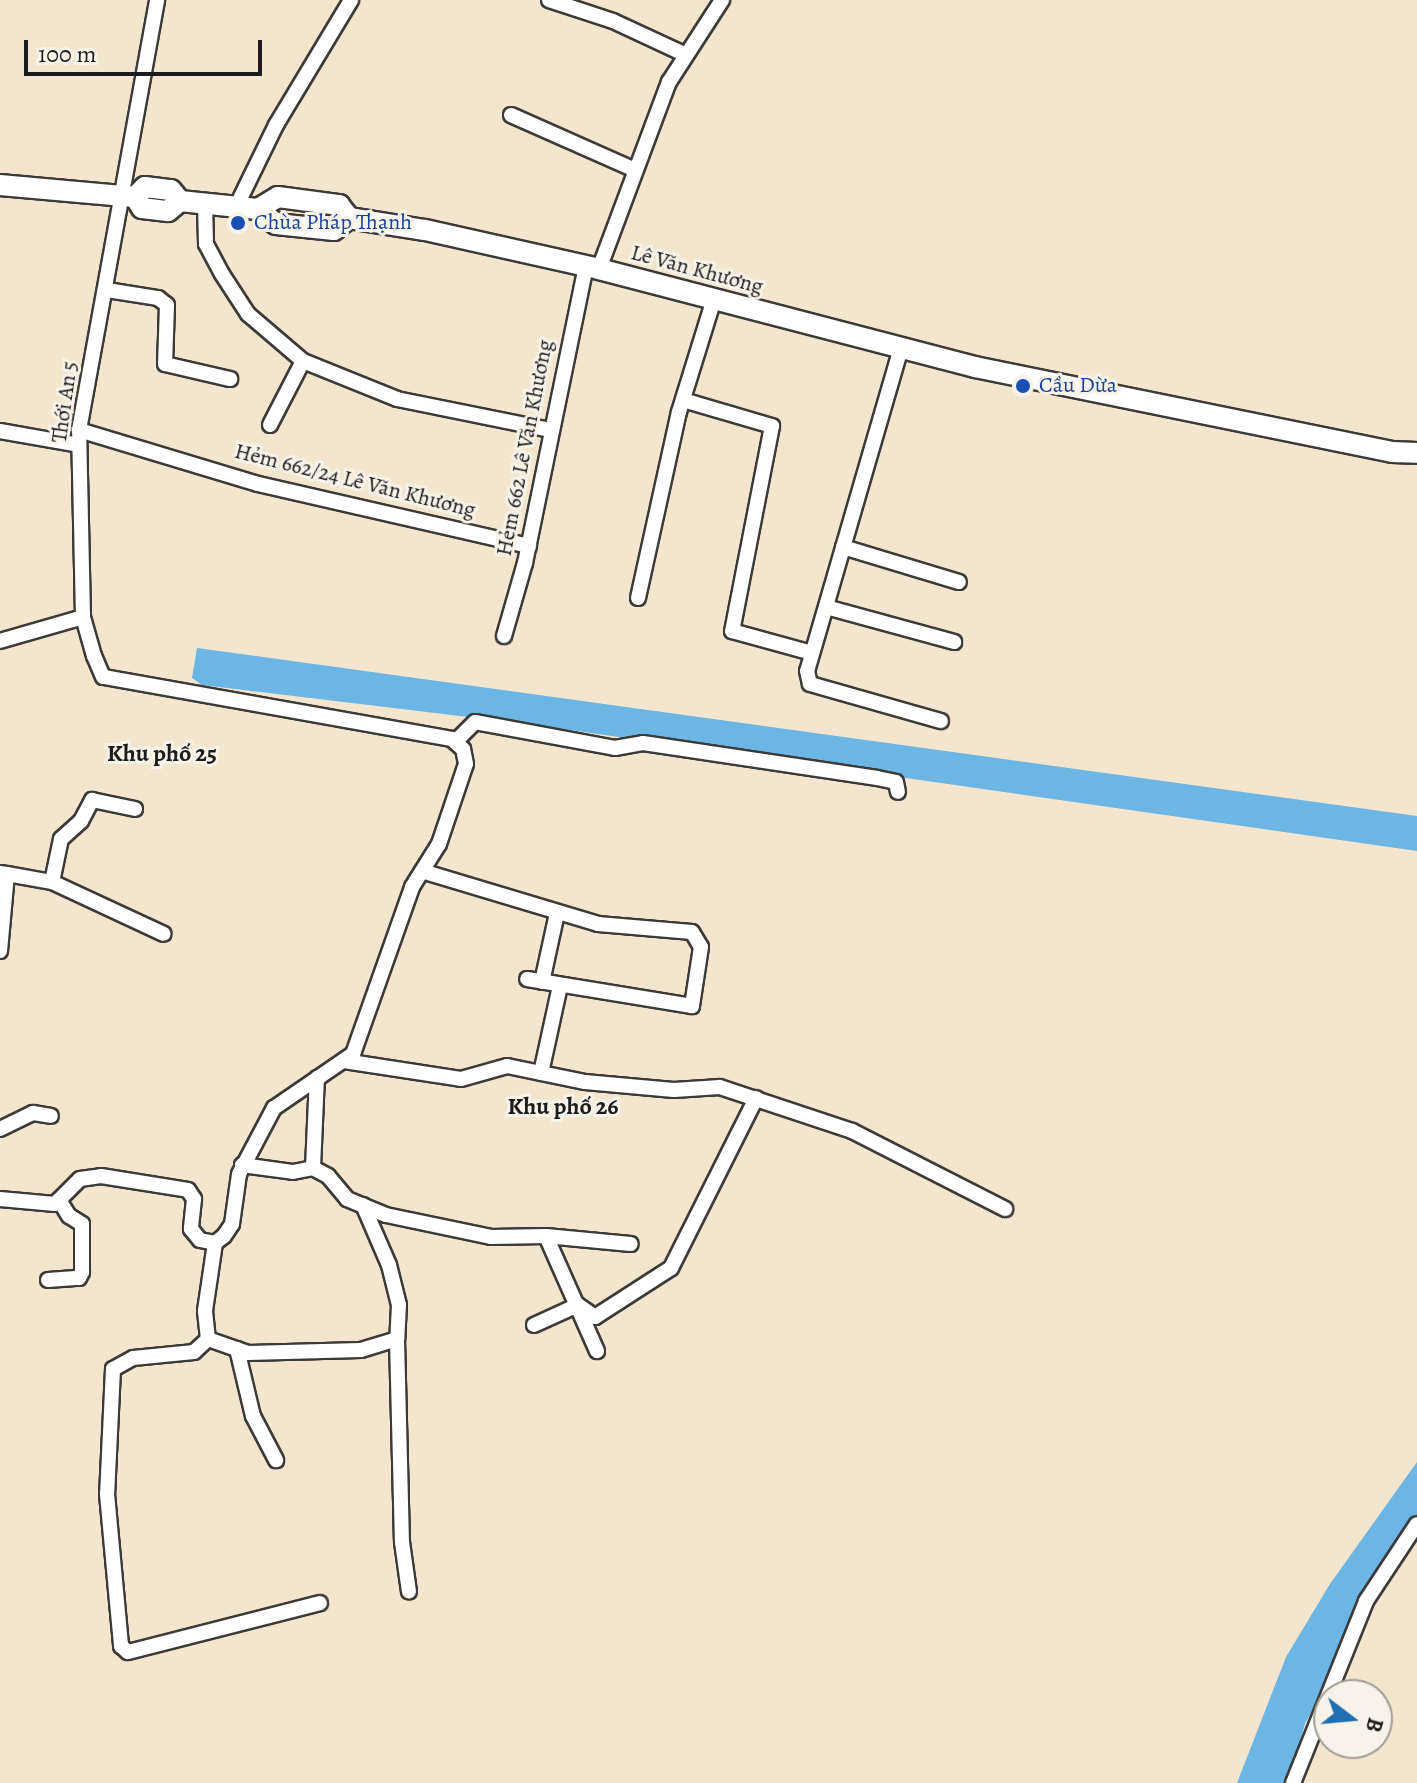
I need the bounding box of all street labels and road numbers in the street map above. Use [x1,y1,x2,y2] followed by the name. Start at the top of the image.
[628,240,766,300] street label: Lê Văn Khương
[491,338,559,558] street label: Hẻm 662 Lê Văn Khương
[46,360,84,444] street label: Thới An 5
[232,438,478,524] street label: Hẻm 662/24 Lê Văn Khương

